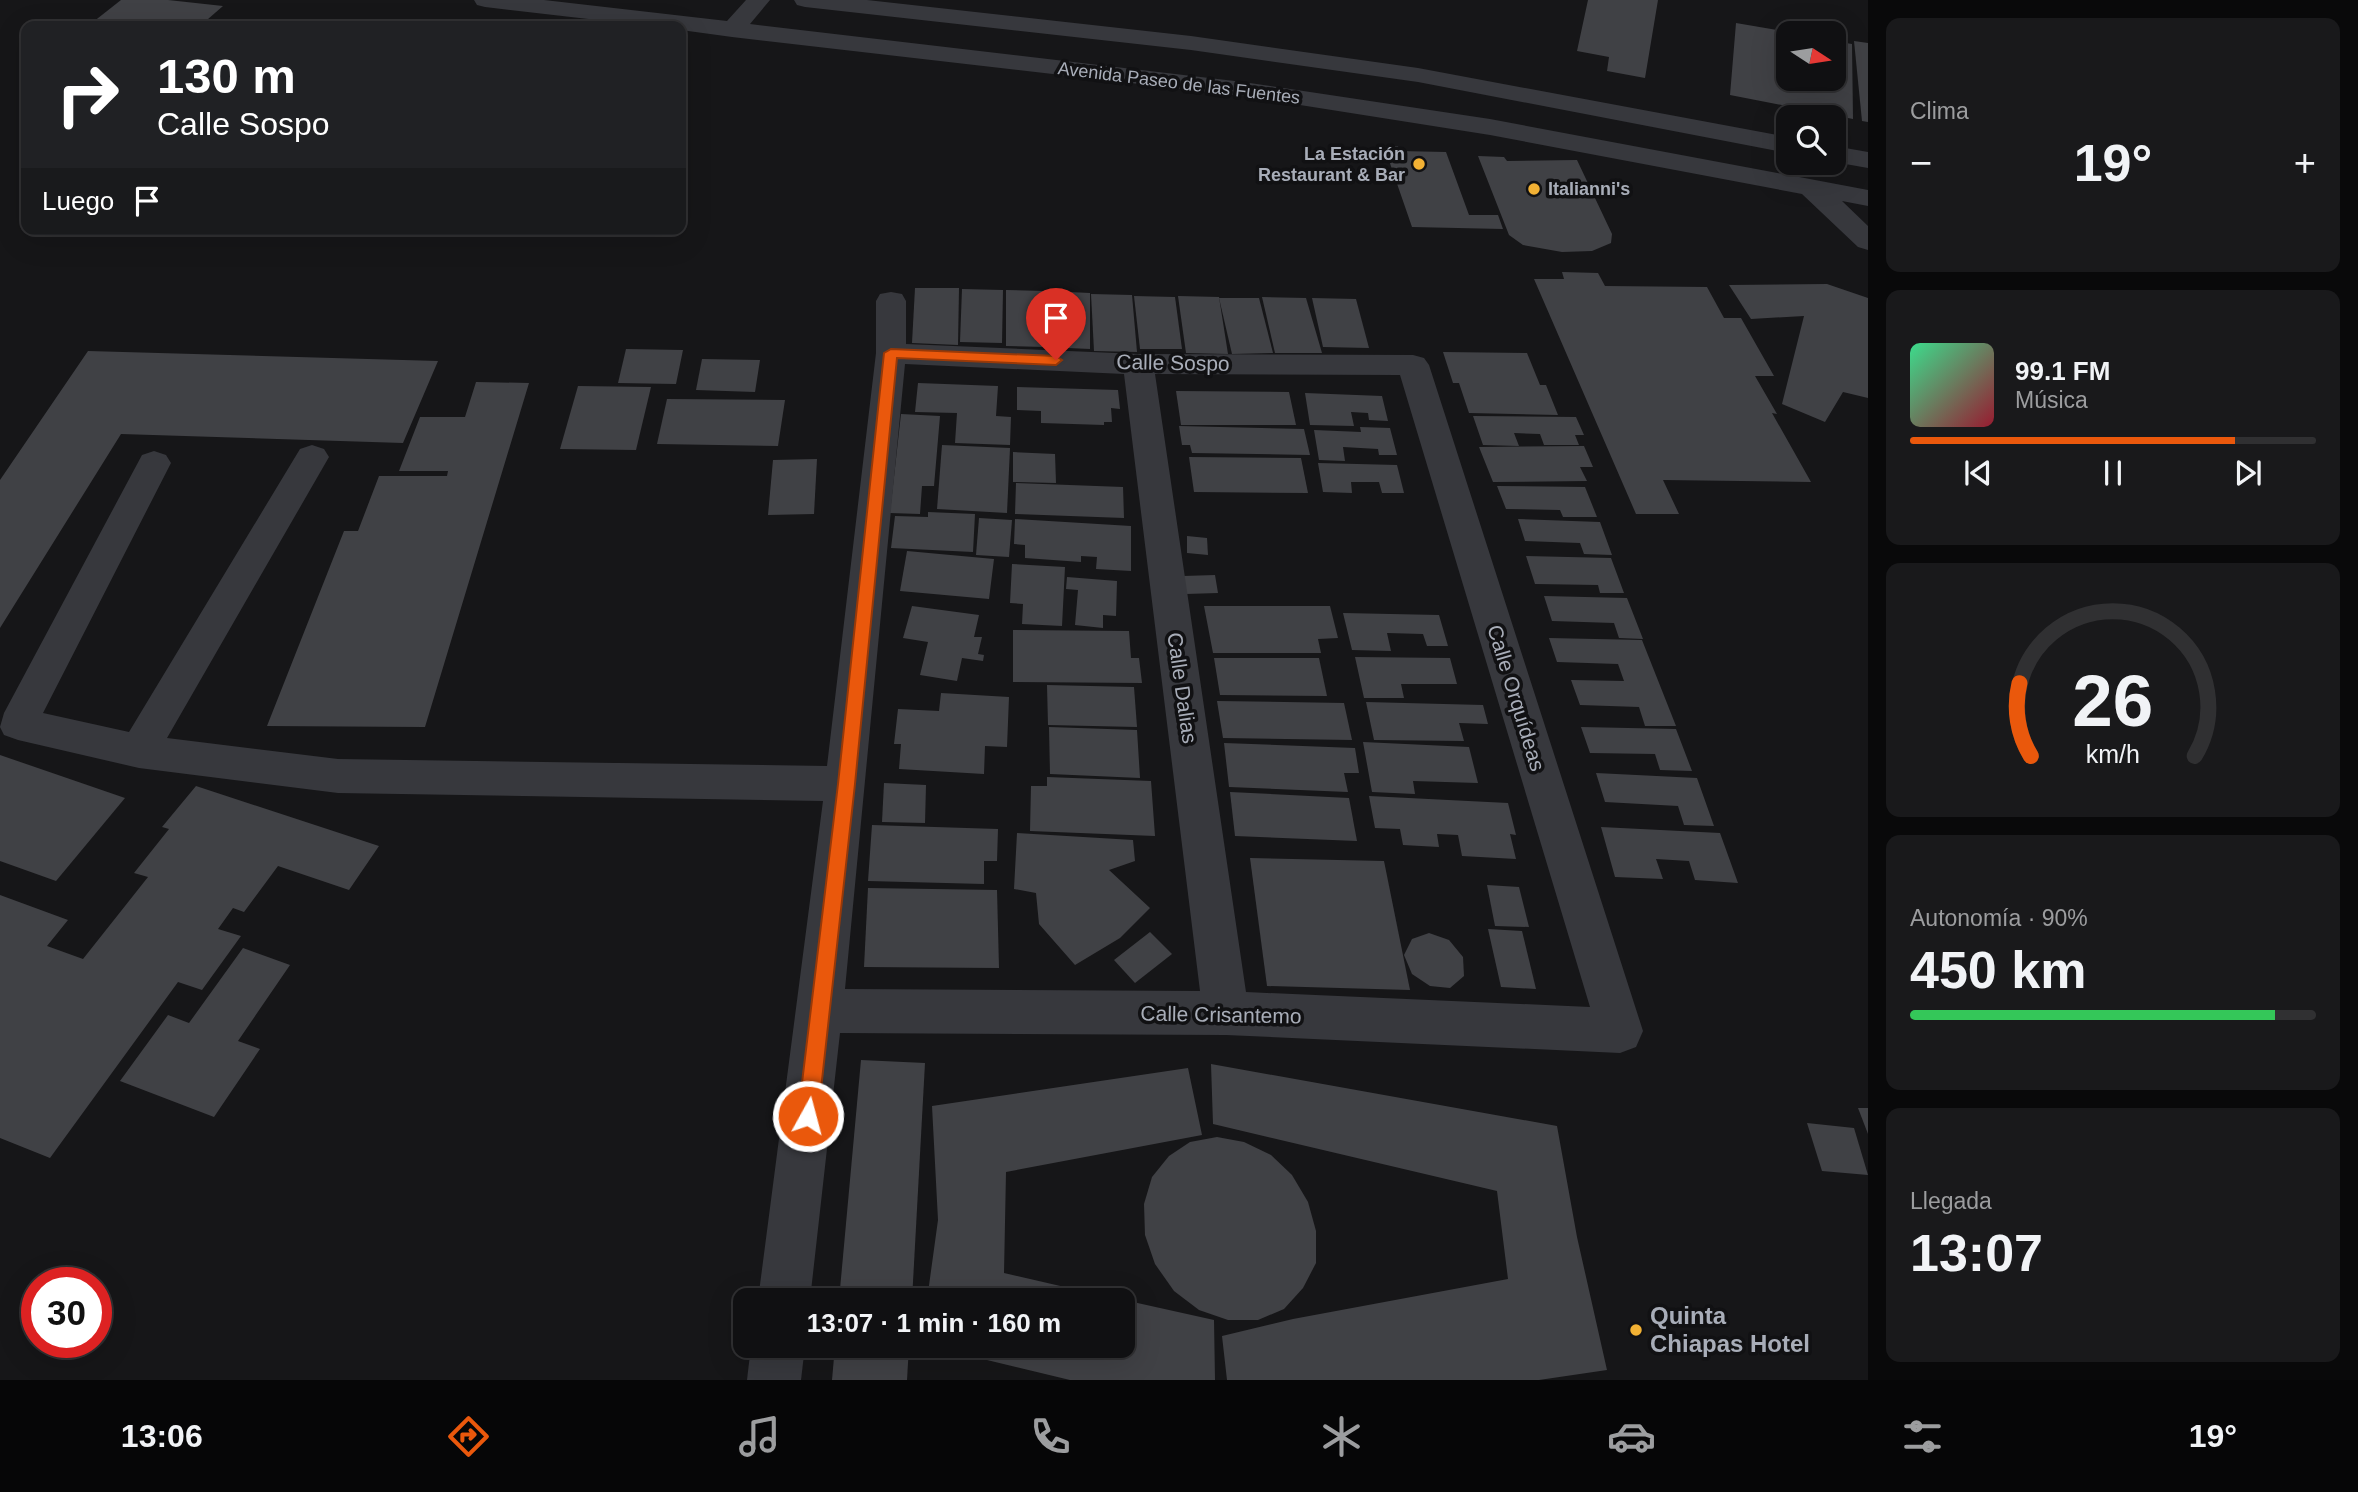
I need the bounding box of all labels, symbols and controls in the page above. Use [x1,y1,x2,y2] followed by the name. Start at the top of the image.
[1776,21,1846,91] north arrow
[1776,21,1846,175] map controls
[42,49,133,140] icon: right
[157,49,296,103] text: 130 m
[1057,58,1301,108] street label: Avenida Paseo de las Fuentes
[1910,98,1969,124] text: Clima
[1776,105,1846,175] button: search
[157,106,330,142] text: Calle Sospo
[2074,134,2152,192] text: 19°
[1910,142,1932,184] text: −
[2294,142,2316,184] text: +
[1258,144,1405,185] place label: La Estación Restaurant & Bar
[1411,156,1427,172] marker: La Estación Restaurant & Bar
[1548,179,1630,199] place label: Italianni's
[1526,181,1542,197] marker: Italianni's
[128,182,166,220] icon: arrive
[42,186,114,216] text: Luego
[1026,288,1086,360] pin
[1037,299,1075,337] icon: arrive
[1116,350,1230,375] street label: Calle Sospo
[2015,356,2110,386] text: 99.1 FM
[2015,387,2088,413] text: Música
[1959,454,1997,492] icon: previous
[2094,454,2132,492] icon: pause
[2229,454,2267,492] icon: next
[1483,622,1550,774] street label: Calle Orquídeas
[1163,631,1202,745] street label: Calle Dalias
[2073,660,2153,741] text: 26
[2086,740,2140,768] text: km/h
[1910,905,2088,931] text: Autonomía · 90%
[1910,941,2086,999] text: 450 km
[1140,1002,1302,1027] street label: Calle Crisantemo
[771,1079,845,1153] position arrow
[1910,1188,1992,1214] text: Llegada
[1910,1224,2043,1282] text: 13:07
[21,1267,112,1358] speed limit sign: 30
[1650,1302,1810,1357] place label: Quinta Chiapas Hotel
[807,1308,1061,1338] text: 13:07 · 1 min · 160 m
[1628,1322,1644,1338] marker: Quinta Chiapas Hotel
[444,1412,493,1461] icon: directions
[735,1412,784,1461] icon: music
[1026,1412,1075,1461] icon: phone
[1317,1412,1366,1461] icon: climate
[1607,1412,1656,1461] icon: car
[1898,1412,1947,1461] icon: filters
[121,1418,203,1454] text: 13:06
[2189,1418,2237,1454] text: 19°

